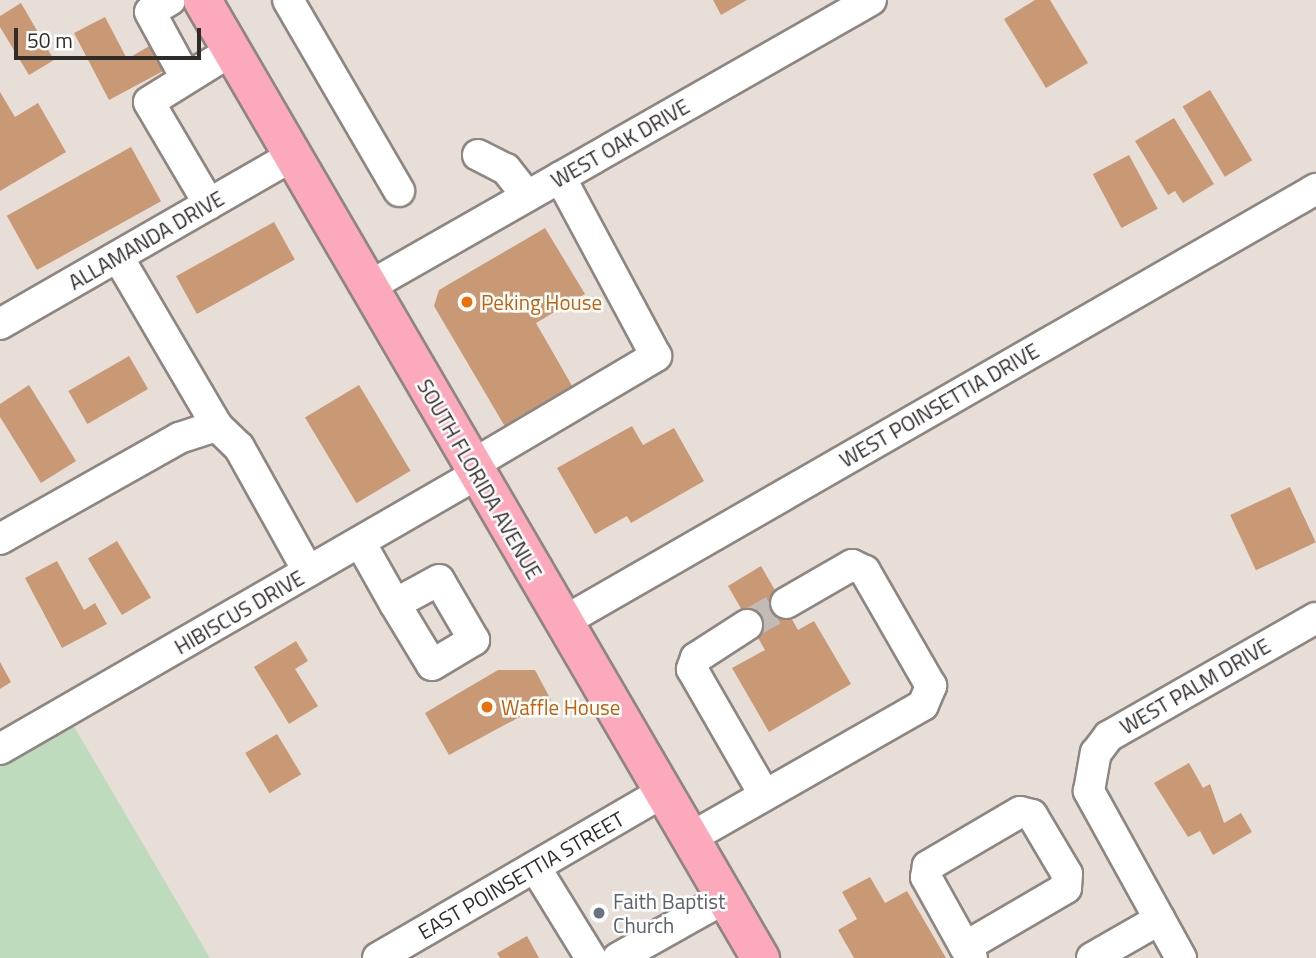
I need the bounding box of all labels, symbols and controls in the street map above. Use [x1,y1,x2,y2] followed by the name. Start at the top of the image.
[18,14,205,58] scale bar
[27,24,73,56] text: 50 m
[546,93,694,193] street label: WEST OAK DRIVE
[64,185,228,295] street label: ALLAMANDA DRIVE
[481,289,602,315] place label: Peking House
[459,294,475,310] marker: Peking House
[835,338,1043,472] street label: WEST POINSETTIA DRIVE
[412,375,548,583] street label: SOUTH FLORIDA AVENUE
[170,565,308,659] street label: HIBISCUS DRIVE
[1115,633,1275,739] street label: WEST PALM DRIVE
[501,694,620,720] place label: Waffle House
[479,699,495,715] marker: Waffle House
[413,806,629,944] street label: EAST POINSETTIA STREET
[613,888,725,938] place label: Faith Baptist Church
[591,905,607,921] marker: Faith Baptist Church

